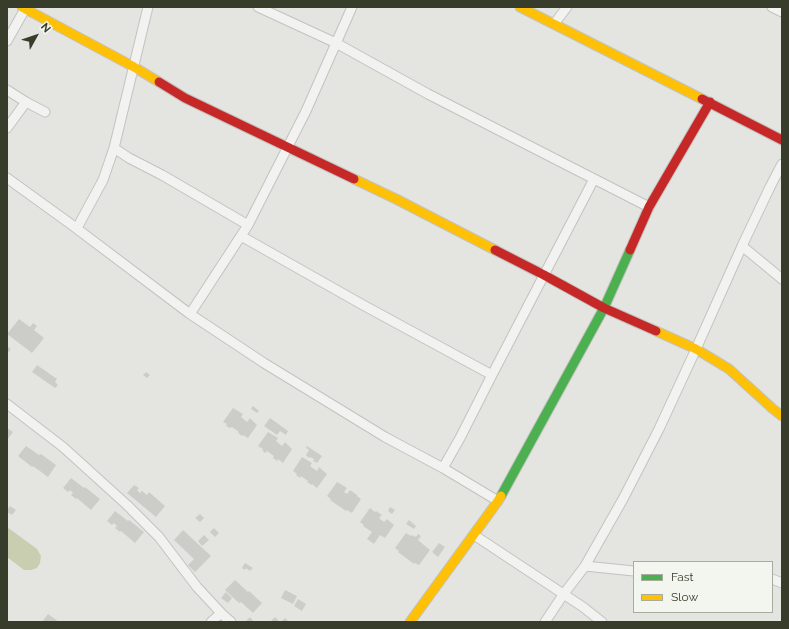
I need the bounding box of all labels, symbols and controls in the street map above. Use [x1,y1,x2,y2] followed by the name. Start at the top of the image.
[16,16,56,56] north arrow
[38,21,53,35] text: N
[633,561,773,613] legend
[671,570,694,584] text: Fast
[671,590,698,604] text: Slow

